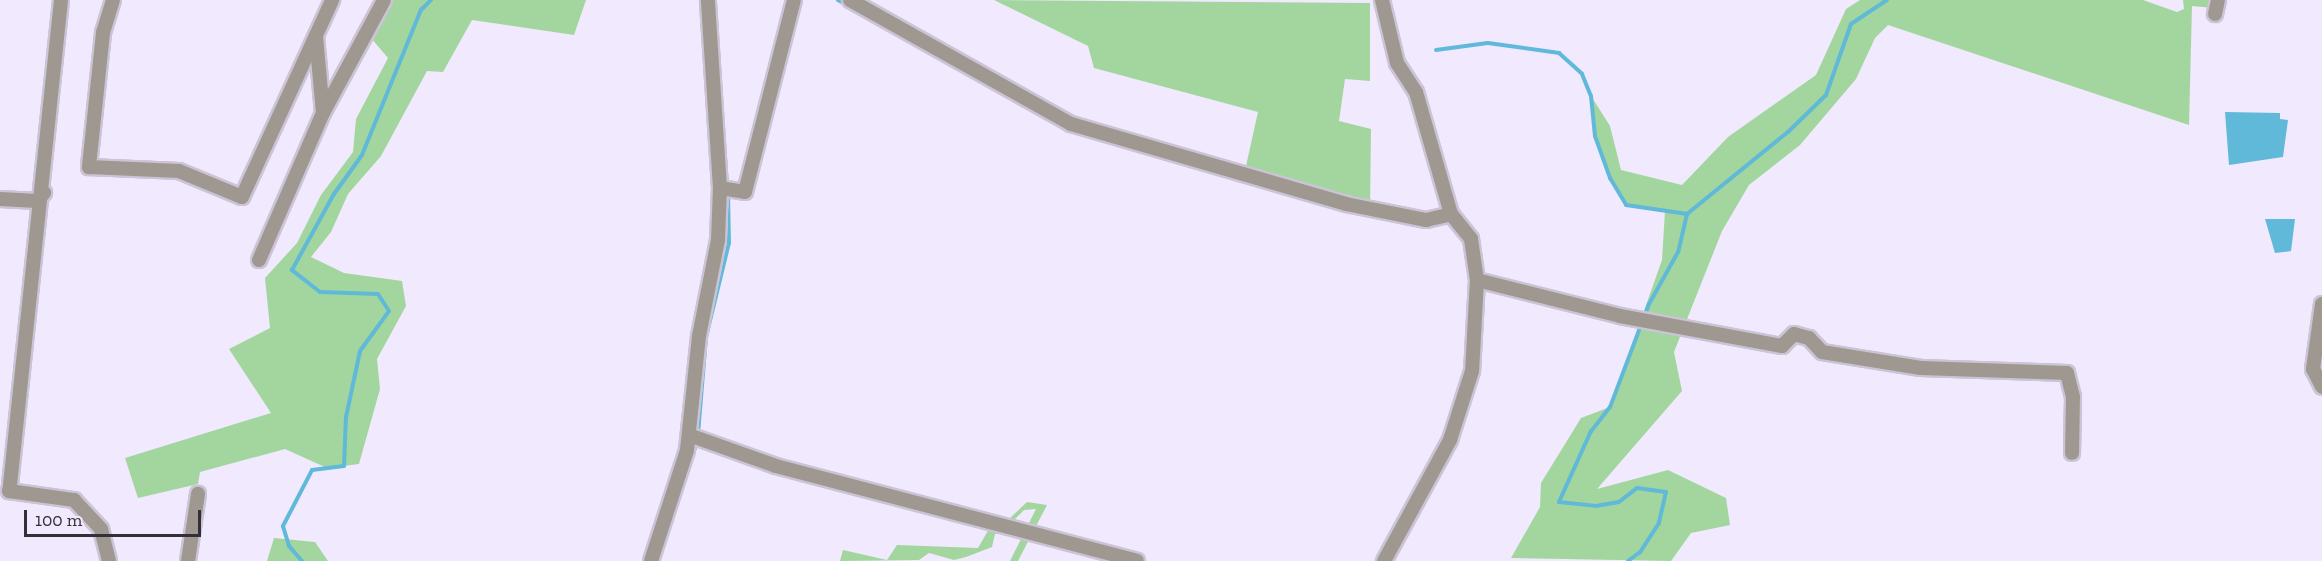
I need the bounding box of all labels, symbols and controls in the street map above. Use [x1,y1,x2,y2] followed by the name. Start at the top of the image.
[27,498,204,536] scale bar
[35,509,82,531] text: 100 m

